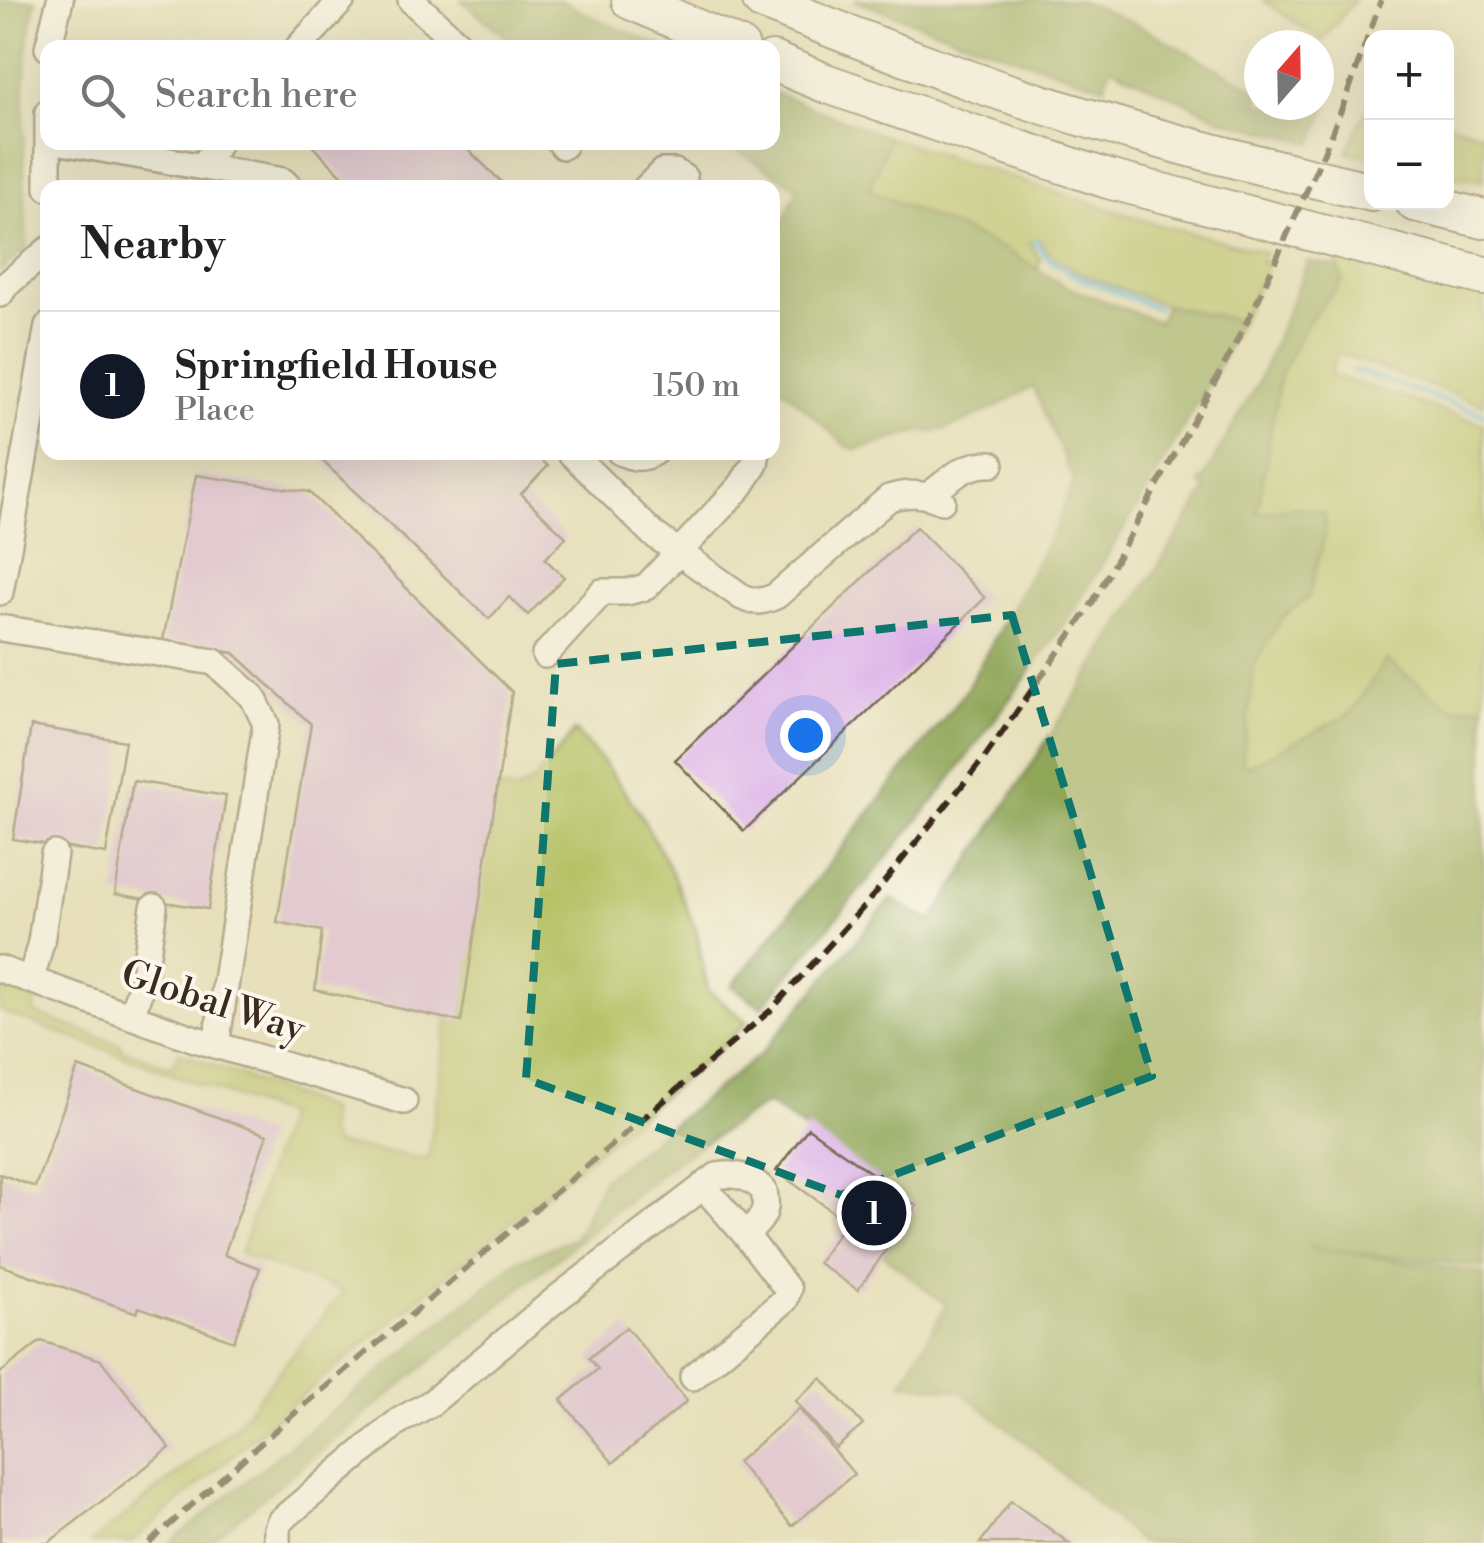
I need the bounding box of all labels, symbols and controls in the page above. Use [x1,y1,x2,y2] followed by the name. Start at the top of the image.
[1244,30,1334,120] north arrow
[1364,30,1454,210] map controls
[1364,30,1454,120] button: +
[40,40,780,150] search box
[75,68,130,123] icon: search
[155,72,358,119] text: Search here
[1364,120,1454,210] button: −
[80,219,225,272] text: Nearby
[175,343,498,390] text: Springfield House
[105,366,120,406] text: 1
[653,366,740,406] text: 150 m
[175,390,255,430] text: Place
[780,710,831,761] your location
[115,950,311,1054] street label: Global Way
[842,1176,906,1250] pin: 1

